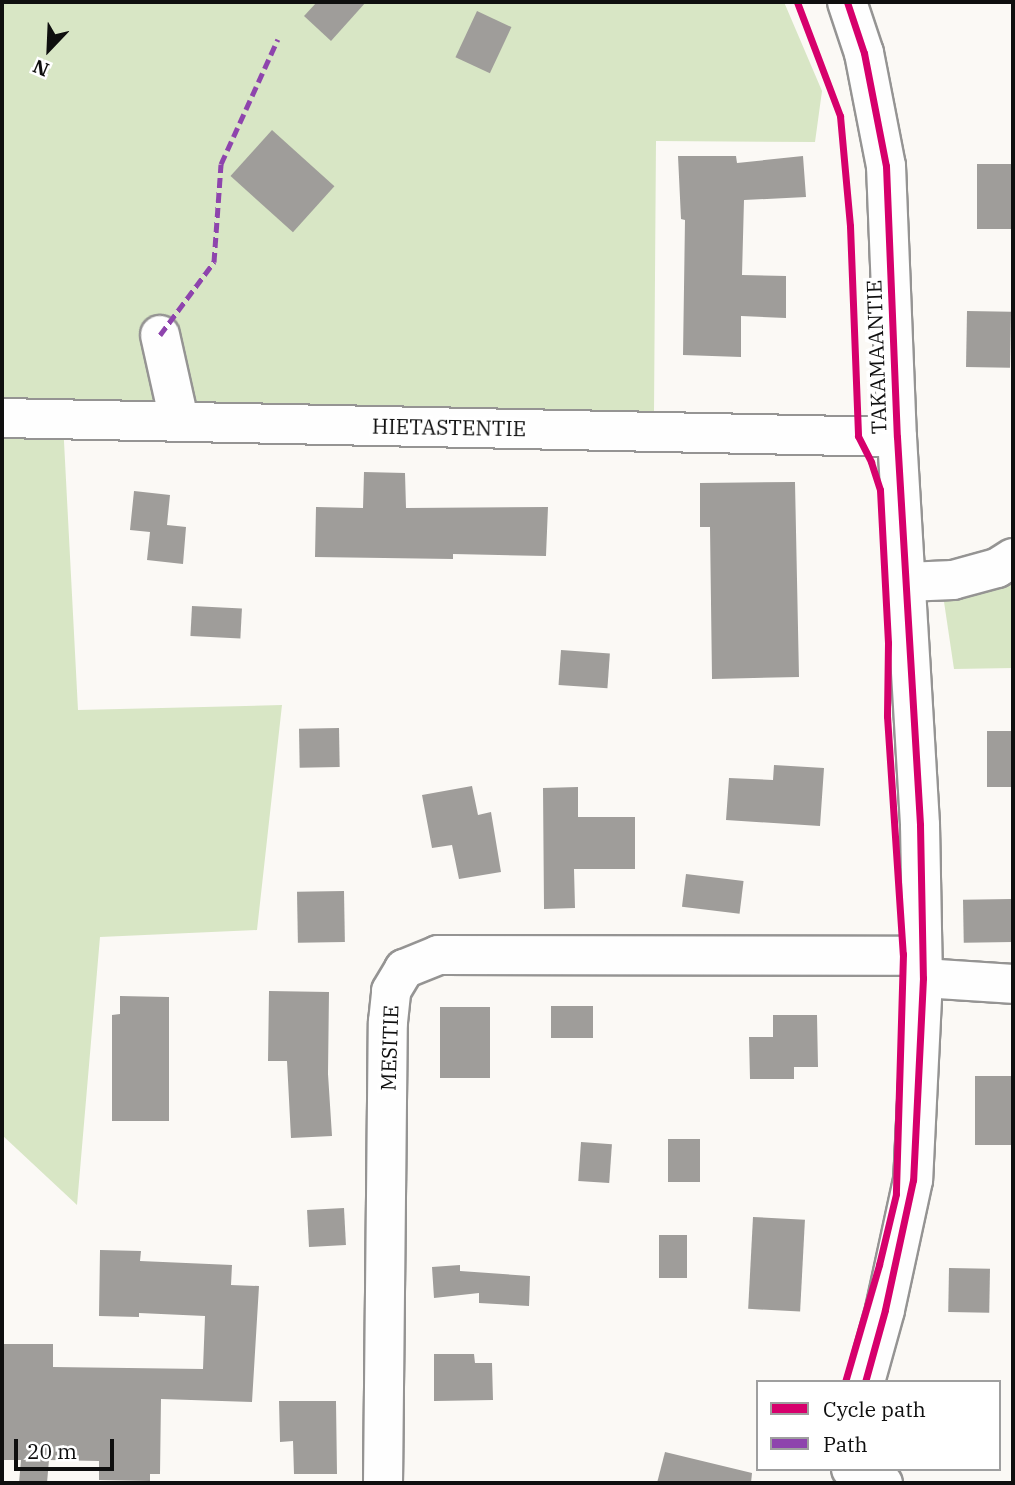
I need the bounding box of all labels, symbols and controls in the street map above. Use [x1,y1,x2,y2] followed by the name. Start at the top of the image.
[14,14,84,84] north arrow
[29,54,52,82] text: N
[861,279,891,435] street label: TAKAMAANTIE
[372,413,526,441] street label: HIETASTENTIE
[375,1005,403,1091] street label: MESITIE
[756,1380,1001,1471] legend
[823,1395,926,1423] text: Cycle path
[18,1426,117,1470] scale bar
[823,1430,868,1458] text: Path
[27,1437,77,1465] text: 20 m

